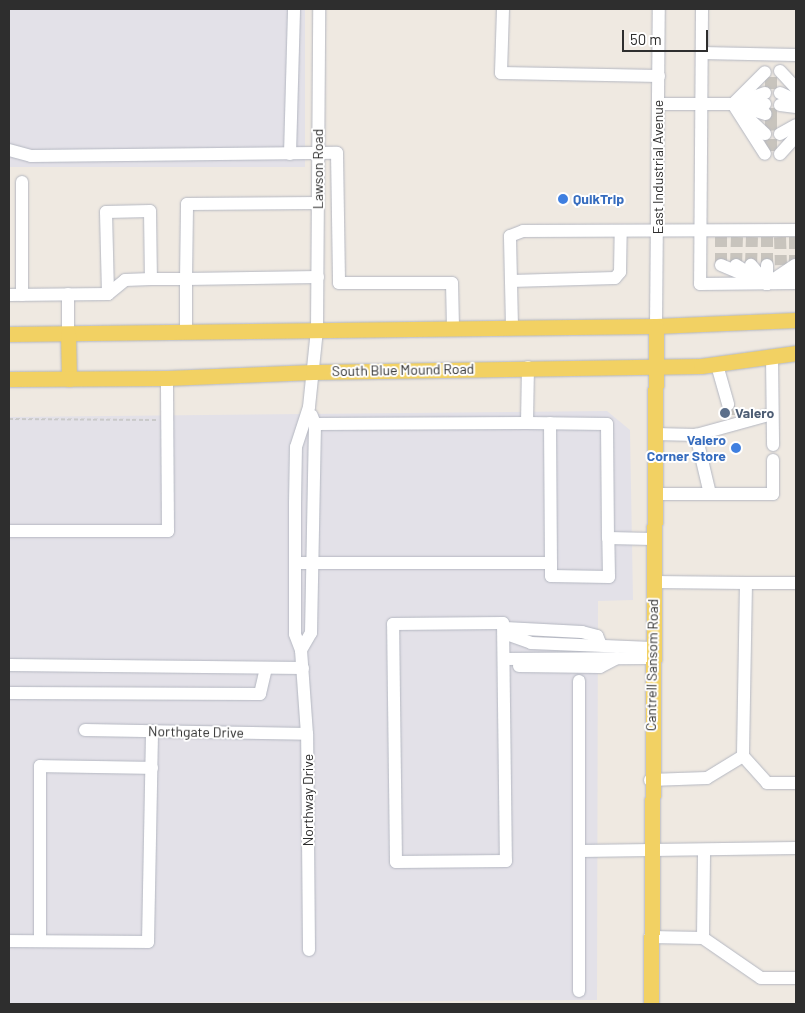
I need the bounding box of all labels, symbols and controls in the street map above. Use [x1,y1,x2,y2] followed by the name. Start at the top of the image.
[625,20,711,52] scale bar
[630,30,662,48] text: 50 m
[650,100,666,234] street label: East Industrial Avenue
[310,129,326,209] street label: Lawson Road
[573,191,624,207] place label: QuikTrip
[557,193,569,205] marker: QuikTrip
[332,360,474,380] street label: South Blue Mound Road
[735,405,774,421] place label: Valero
[719,407,731,419] marker: Valero
[647,432,726,464] place label: Valero Corner Store
[730,442,742,454] marker: Valero Corner Store
[642,599,662,731] street label: Cantrell Sansom Road
[148,723,244,741] street label: Northgate Drive
[300,754,316,846] street label: Northway Drive

